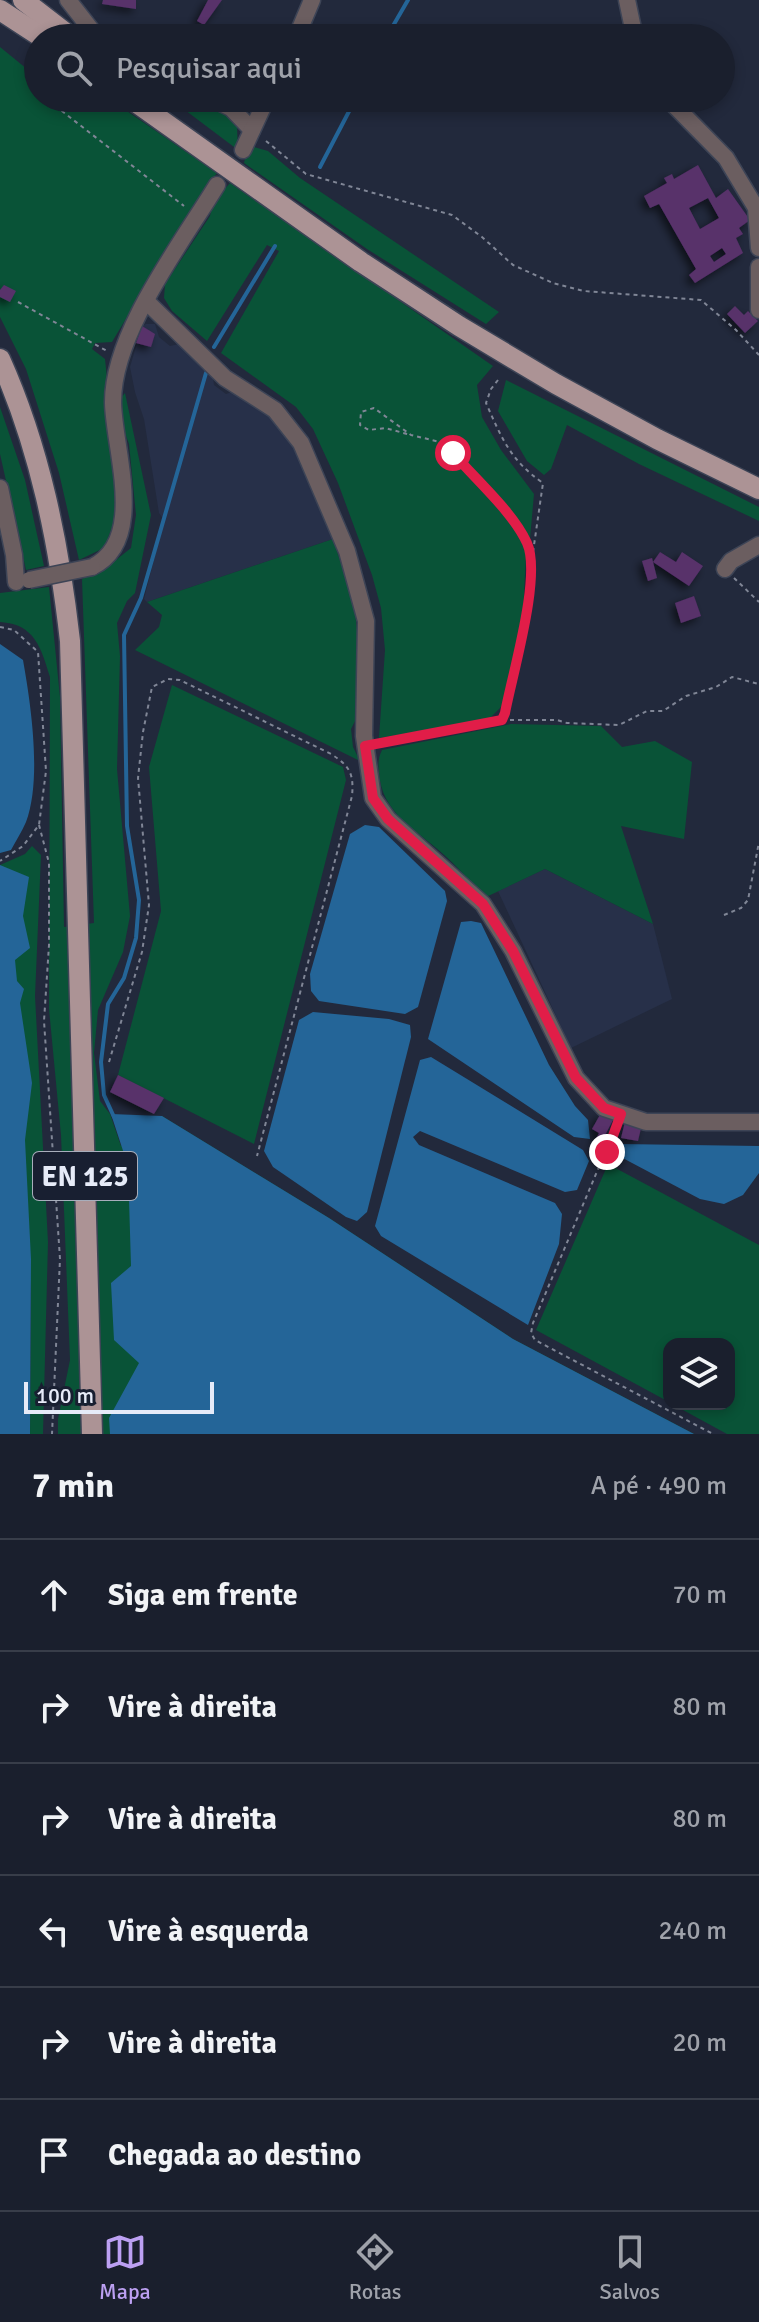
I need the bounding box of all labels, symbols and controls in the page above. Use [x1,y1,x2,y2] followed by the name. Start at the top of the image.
[24,24,735,112] search box
[52,46,96,90] icon: search
[116,50,302,87] text: Pesquisar aqui
[435,435,471,471] route start
[589,1134,625,1170] route end
[33,1152,137,1200] road number: EN 125
[663,1338,735,1410] map controls
[663,1338,735,1410] button: layers
[24,1378,214,1414] scale bar
[36,1382,94,1409] text: 100 m
[32,1465,114,1507] text: 7 min
[591,1470,727,1502] text: A pé · 490 m
[32,1573,76,1617] icon: ahead
[108,1577,298,1614] text: Siga em frente
[672,1579,727,1611] text: 70 m
[32,1685,76,1729] icon: right
[108,1689,277,1726] text: Vire à direita
[672,1691,727,1723] text: 80 m
[32,1797,76,1841] icon: right
[108,1801,277,1838] text: Vire à direita
[672,1803,727,1835] text: 80 m
[32,1909,76,1953] icon: left
[108,1913,309,1950] text: Vire à esquerda
[658,1915,727,1947] text: 240 m
[32,2021,76,2065] icon: right
[108,2025,277,2062] text: Vire à direita
[672,2027,727,2059] text: 20 m
[32,2133,76,2177] icon: arrive
[108,2137,361,2174] text: Chegada ao destino
[99,2230,151,2305] tab: Mapa
[349,2230,401,2305] tab: Rotas
[600,2230,660,2305] tab: Salvos

